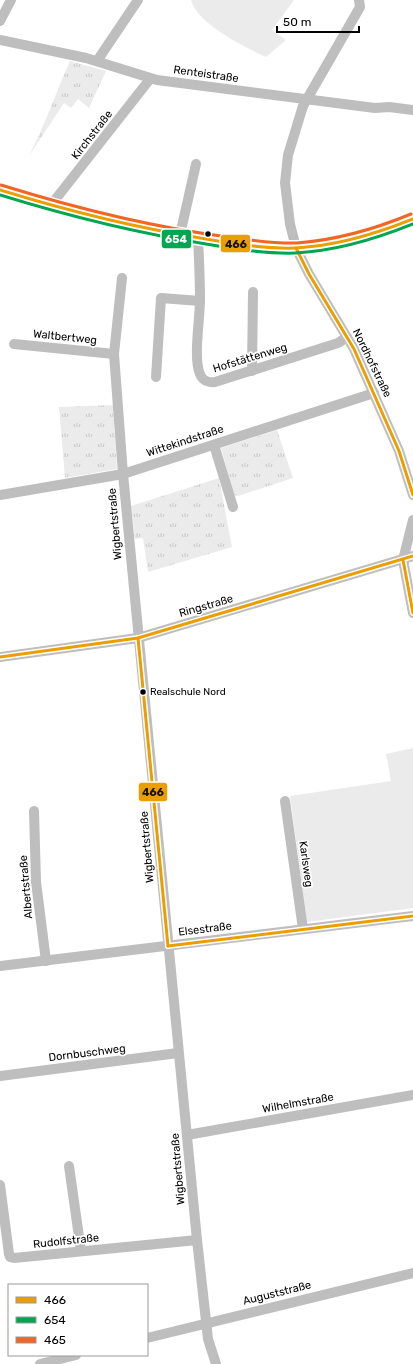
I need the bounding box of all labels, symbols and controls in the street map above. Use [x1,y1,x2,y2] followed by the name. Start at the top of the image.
[277,8,359,34] scale bar
[283,15,311,29] text: 50 m
[173,63,239,85] street label: Renteistraße
[69,108,115,162] street label: Kirchstraße
[161,229,192,249] line badge: 654
[203,229,213,239] unlabelled marker
[165,233,187,246] text: 654
[220,234,251,253] line badge: 466
[225,238,247,251] text: 466
[32,327,98,347] street label: Waltbertweg
[350,327,394,399] street label: Nordhofstraße
[211,341,289,375] street label: Hofstättenweg
[145,422,225,460] street label: Wittekindstraße
[105,488,125,560] street label: Wigbertstraße
[177,592,235,620] street label: Ringstraße
[150,686,226,698] place label: Realschule Nord
[138,687,148,697] marker: Realschule Nord
[138,782,168,802] line badge: 466
[142,786,164,799] text: 466
[137,811,157,883] street label: Wigbertstraße
[296,840,316,888] street label: Karlsweg
[17,855,35,919] street label: Albertstraße
[178,919,232,939] street label: Elsestraße
[48,1042,126,1064] street label: Dornbuschweg
[261,1090,335,1116] street label: Wilhelmstraße
[168,1133,188,1205] street label: Wigbertstraße
[32,1231,100,1251] street label: Rudolfstraße
[242,1278,312,1308] street label: Auguststraße
[8,1284,148,1356] legend
[44,1293,66,1307] text: 466
[44,1313,66,1327] text: 654
[44,1333,66,1347] text: 465

